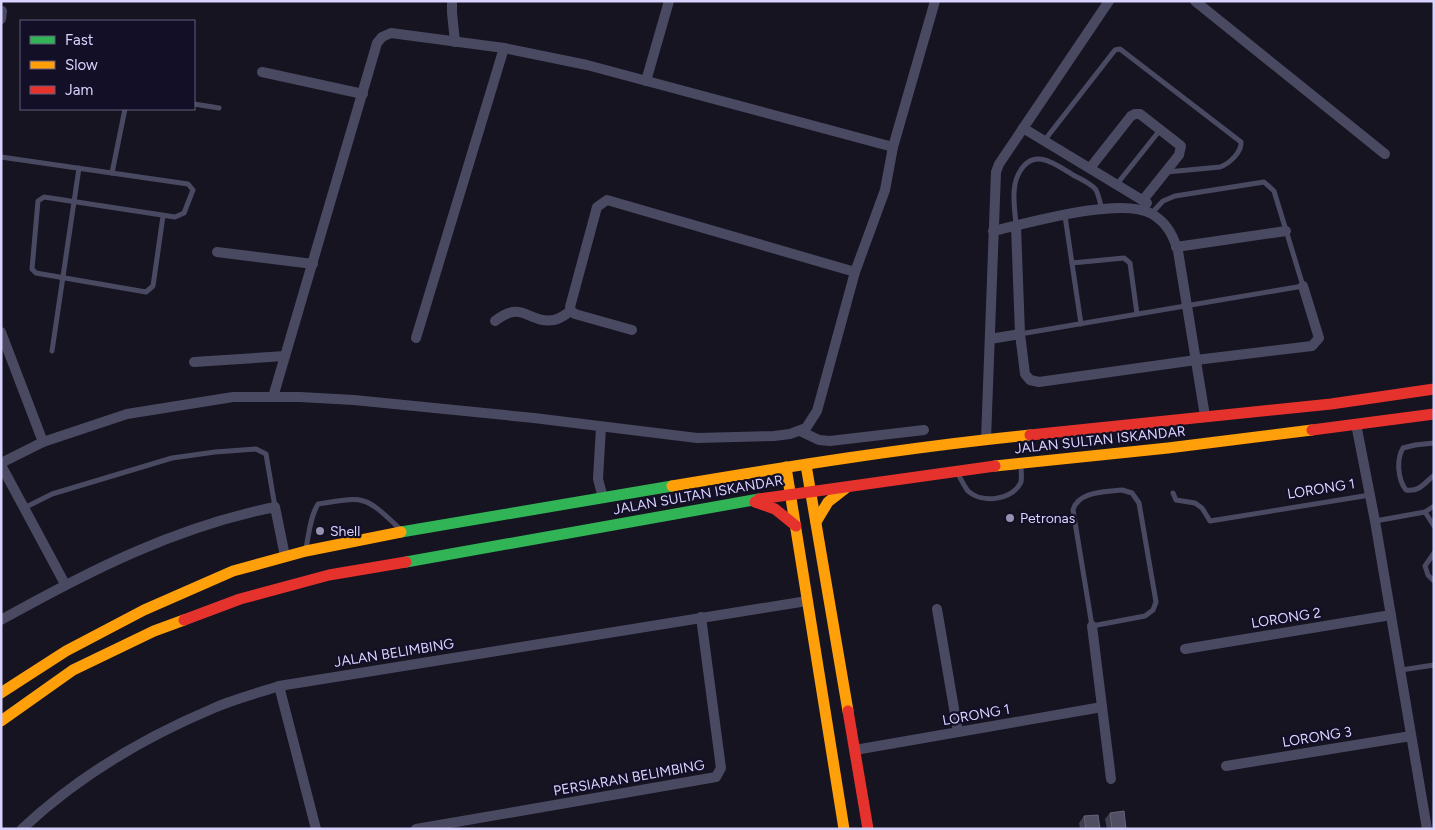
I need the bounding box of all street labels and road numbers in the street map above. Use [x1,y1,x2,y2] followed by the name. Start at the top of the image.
[1014,423,1187,457] street label: JALAN SULTAN ISKANDAR
[612,472,784,518] street label: JALAN SULTAN ISKANDAR
[1286,475,1356,503] street label: LORONG 1
[1250,604,1322,632] street label: LORONG 2
[333,635,456,671] street label: JALAN BELIMBING
[941,701,1011,729] street label: LORONG 1
[1281,723,1353,751] street label: LORONG 3
[552,756,706,800] street label: PERSIARAN BELIMBING

